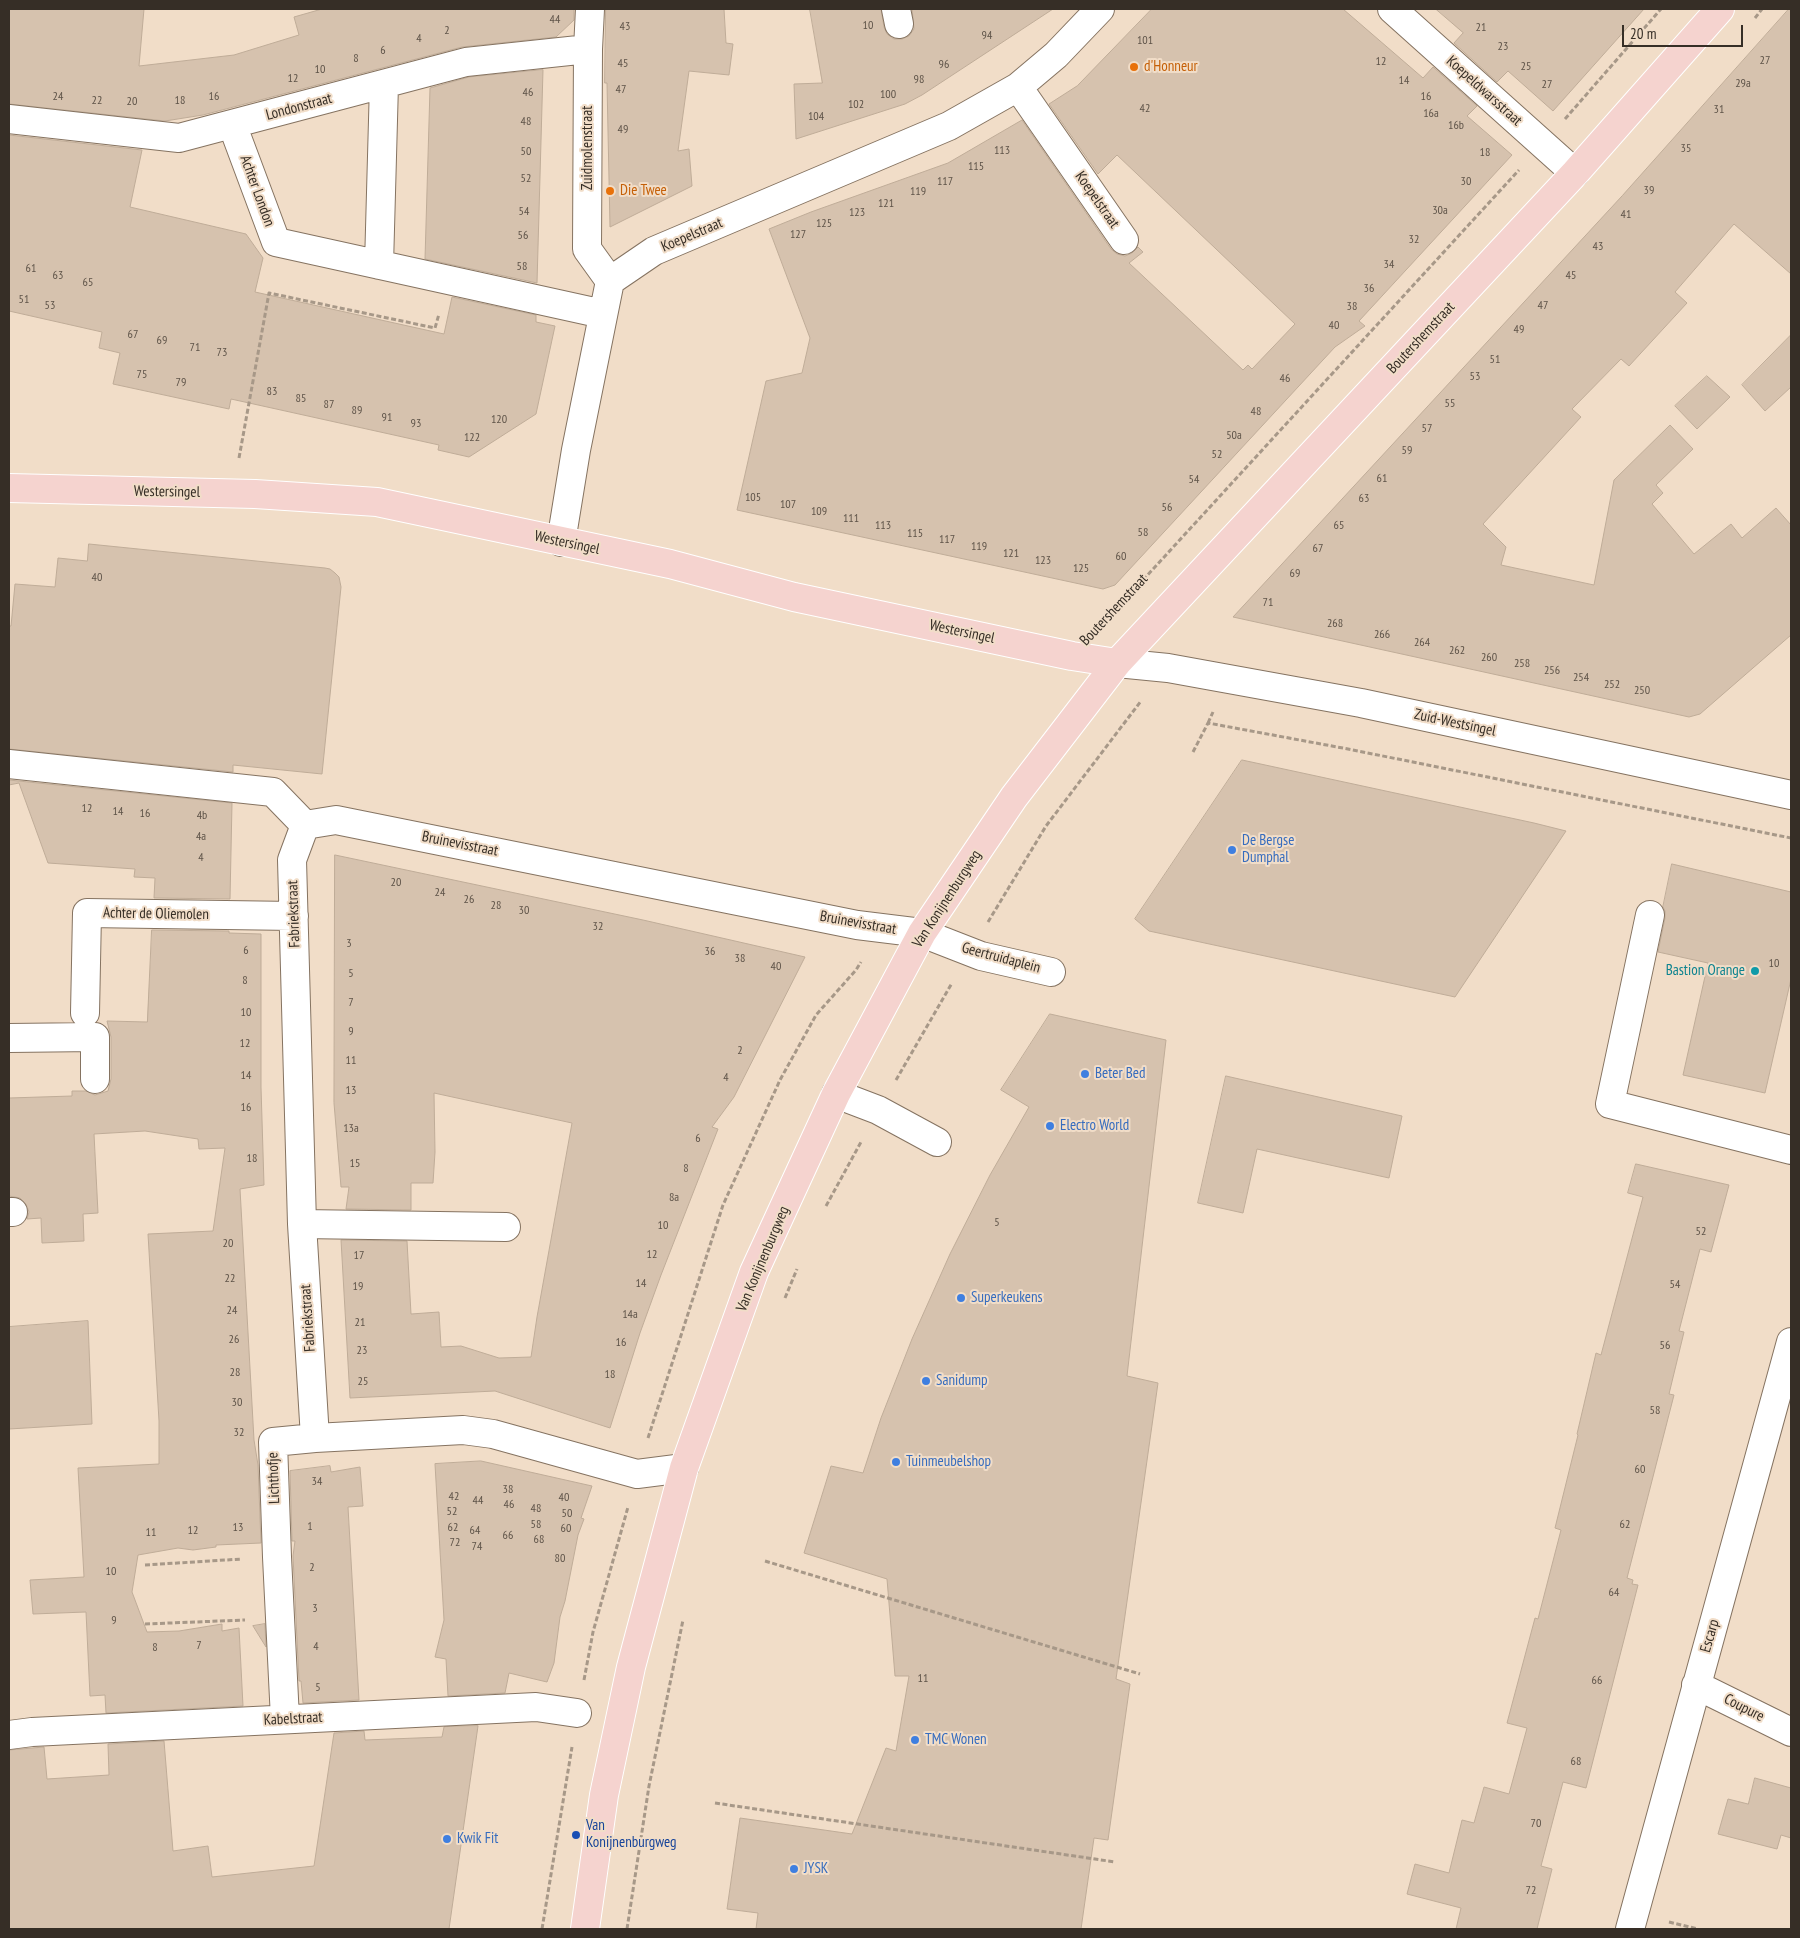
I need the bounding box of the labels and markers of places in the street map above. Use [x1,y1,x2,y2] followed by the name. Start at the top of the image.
[1144,58,1198,76] place label: d'Honneur
[1128,61,1140,73] marker: d'Honneur
[620,182,667,200] place label: Die Twee
[604,185,616,197] marker: Die Twee
[1242,832,1294,867] place label: De Bergse Dumphal
[1226,844,1238,856] marker: De Bergse Dumphal
[1666,962,1745,980] place label: Bastion Orange
[1749,965,1761,977] marker: Bastion Orange
[1095,1065,1146,1083] place label: Beter Bed
[1079,1068,1091,1080] marker: Beter Bed
[1060,1117,1129,1135] place label: Electro World
[1044,1120,1056,1132] marker: Electro World
[971,1289,1043,1307] place label: Superkeukens
[955,1292,967,1304] marker: Superkeukens
[936,1372,988,1390] place label: Sanidump
[920,1375,932,1387] marker: Sanidump
[906,1453,991,1471] place label: Tuinmeubelshop
[890,1456,902,1468] marker: Tuinmeubelshop
[925,1731,987,1749] place label: TMC Wonen
[909,1734,921,1746] marker: TMC Wonen
[586,1817,677,1852] place label: Van Konijnenburgweg
[570,1829,582,1841] marker: Van Konijnenburgweg
[457,1830,498,1848] place label: Kwik Fit
[441,1833,453,1845] marker: Kwik Fit
[804,1860,828,1878] place label: JYSK
[788,1863,800,1875] marker: JYSK

